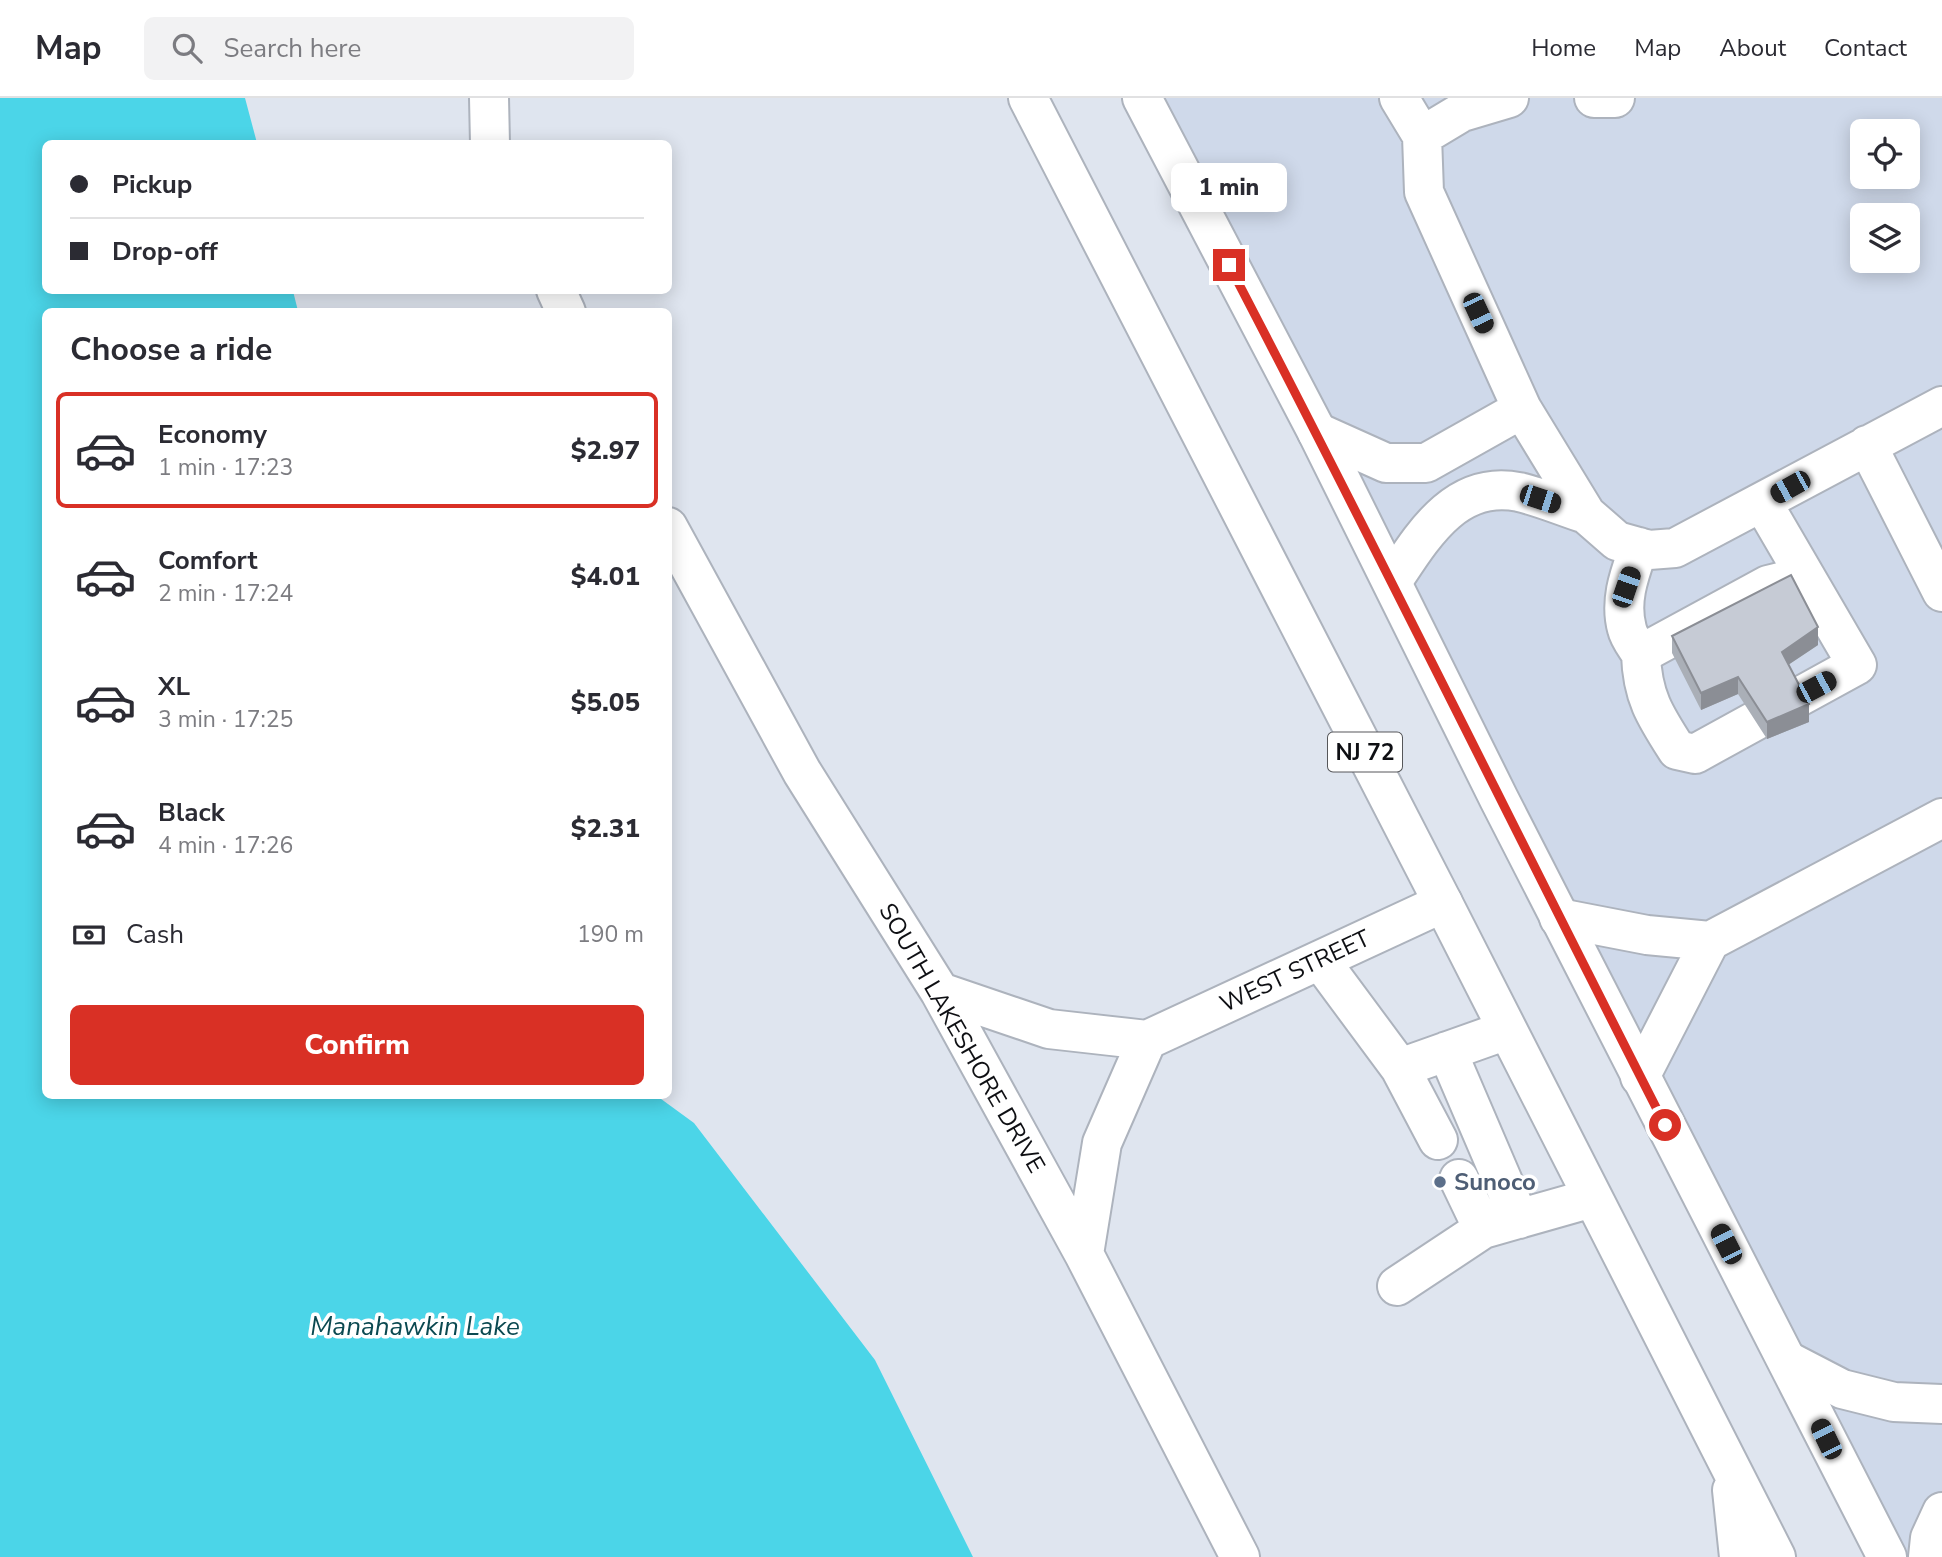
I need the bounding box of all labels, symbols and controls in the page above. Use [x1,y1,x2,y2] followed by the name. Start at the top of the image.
[144,17,634,80] search box
[35,26,102,71] text: Map
[168,29,206,67] icon: search
[224,31,361,66] text: Search here
[1531,32,1596,64] text: Home
[1634,32,1681,64] text: Map
[1719,32,1786,64] text: About
[1824,32,1907,64] text: Contact
[1850,119,1920,273] map controls
[1850,119,1920,189] button: locate
[1171,164,1287,212] callout: 1 min
[112,167,192,202] text: Pickup
[1199,172,1259,203] text: 1 min
[1850,203,1920,273] button: layers
[112,234,218,269] text: Drop-off
[1213,249,1245,281] route end
[1460,290,1497,336] car
[70,328,272,371] text: Choose a ride
[158,417,267,452] text: Economy
[74,419,137,482] icon: car
[571,433,640,468] text: $2.97
[158,452,293,483] text: 1 min · 17:23
[1767,468,1814,506] car
[1517,483,1564,515] car
[158,543,258,578] text: Comfort
[74,545,137,608] icon: car
[571,559,640,594] text: $4.01
[1610,564,1643,610] car
[158,578,293,609] text: 2 min · 17:24
[1793,668,1840,706] car
[158,669,190,704] text: XL
[74,671,137,734] icon: car
[571,685,640,720] text: $5.05
[158,704,293,735] text: 3 min · 17:25
[1328,732,1402,772] road number: NJ 72
[158,795,225,830] text: Black
[74,797,137,860] icon: car
[571,811,640,846] text: $2.31
[158,830,293,861] text: 4 min · 17:26
[872,897,1052,1179] street label: SOUTH LAKESHORE DRIVE
[70,916,108,954] icon: cash
[126,917,184,952] text: Cash
[577,919,644,950] text: 190 m
[1215,922,1376,1020] street label: WEST STREET
[70,1005,644,1085] button: Confirm
[1649,1109,1681,1141] route start
[1454,1166,1536,1198] place label: Sunoco
[1432,1174,1448,1190] marker: Sunoco
[1708,1221,1745,1267] car
[310,1309,520,1344] water label: Manahawkin Lake
[1808,1416,1845,1462] car

